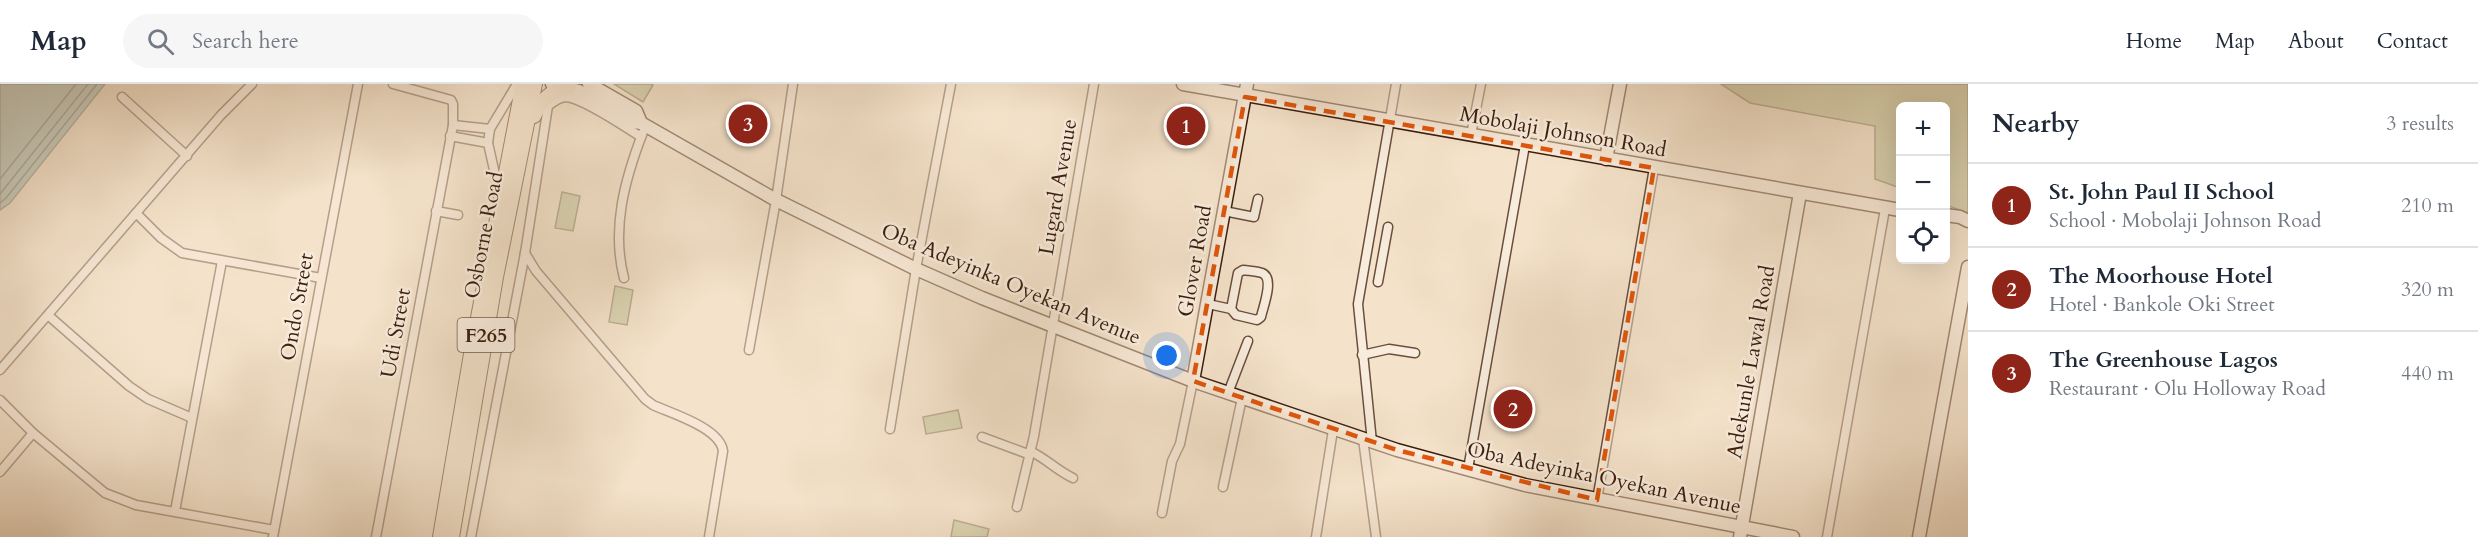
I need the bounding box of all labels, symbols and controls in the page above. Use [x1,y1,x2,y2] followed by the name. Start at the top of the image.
[123,14,543,68] search box
[30,22,87,60] text: Map
[144,25,177,58] icon: search
[192,26,299,56] text: Search here
[2126,27,2182,56] text: Home
[2215,27,2255,56] text: Map
[2288,27,2344,56] text: About
[2377,27,2448,56] text: Contact
[1457,100,1669,164] street label: Mobolaji Johnson Road
[728,102,768,147] pin: 3
[1896,102,1950,264] map controls
[1896,102,1950,156] button: +
[1166,104,1206,148] pin: 1
[1992,106,2080,141] text: Nearby
[2386,110,2454,137] text: 3 results
[1032,117,1084,257] street label: Lugard Avenue
[1896,156,1950,210] button: −
[457,169,511,301] street label: Osborne Road
[2049,177,2274,207] text: St. John Paul II School
[2006,192,2017,219] text: 1
[2401,192,2454,219] text: 210 m
[1171,203,1219,319] street label: Glover Road
[2049,207,2321,234] text: School · Mobolaji Johnson Road
[1896,210,1950,264] button: locate
[877,216,1145,352] street label: Oba Adeyinka Oyekan Avenue
[273,251,321,363] street label: Ondo Street
[2049,261,2273,291] text: The Moorhouse Hotel
[1720,263,1782,461] street label: Adekunle Lawal Road
[2006,276,2017,303] text: 2
[2401,276,2454,303] text: 320 m
[374,286,418,380] street label: Udi Street
[2049,291,2275,318] text: Hotel · Bankole Oki Street
[458,318,514,352] road number: F265
[1152,341,1181,370] your location
[2049,345,2278,375] text: The Greenhouse Lagos
[2006,360,2017,387] text: 3
[2401,360,2454,387] text: 440 m
[2049,375,2326,402] text: Restaurant · Olu Holloway Road
[1494,386,1532,432] pin: 2
[1464,435,1744,521] street label: Oba Adeyinka Oyekan Avenue

